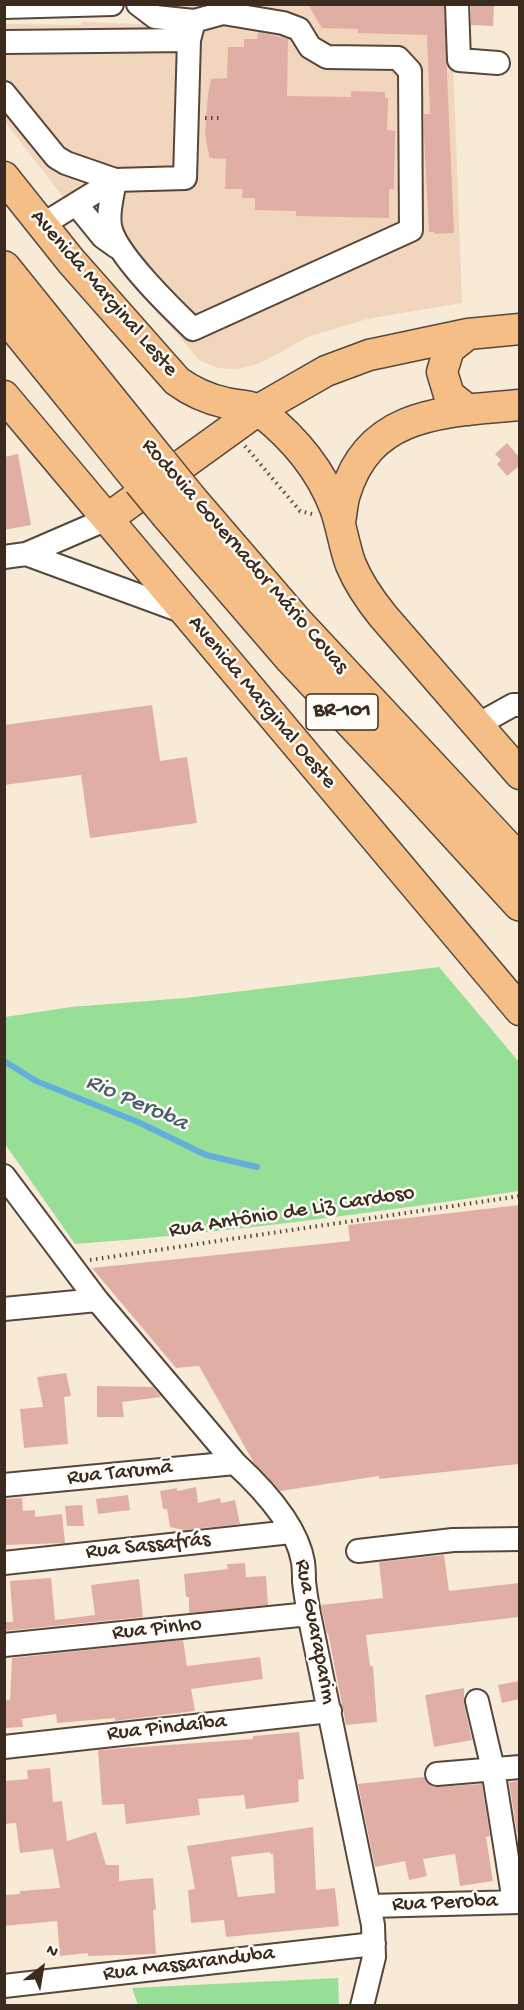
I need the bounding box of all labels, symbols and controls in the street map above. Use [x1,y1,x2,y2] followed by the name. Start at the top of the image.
[23,205,183,383] street label: Avenida Marginal Leste
[135,434,353,680] street label: Rodovia Governador Mário Covas
[181,611,341,795] street label: Avenida Marginal Oeste
[306,694,378,730] road number: BR-101
[81,1069,191,1139] water label: Rio Peroba
[168,1181,416,1245] street label: Rua Antônio de Liz Cardoso
[66,1455,174,1493] street label: Rua Tarumã
[84,1527,212,1567] street label: Rua Sassafrás
[287,1557,341,1707] street label: Rua Guaraparim
[111,1612,203,1648] street label: Rua Pinho
[106,1710,228,1748] street label: Rua Pindaíba
[392,1889,498,1919] street label: Rua Peroba
[12,1938,72,1998] north arrow
[42,1941,61,1963] text: N
[102,1941,276,1989] street label: Rua Massaranduba

